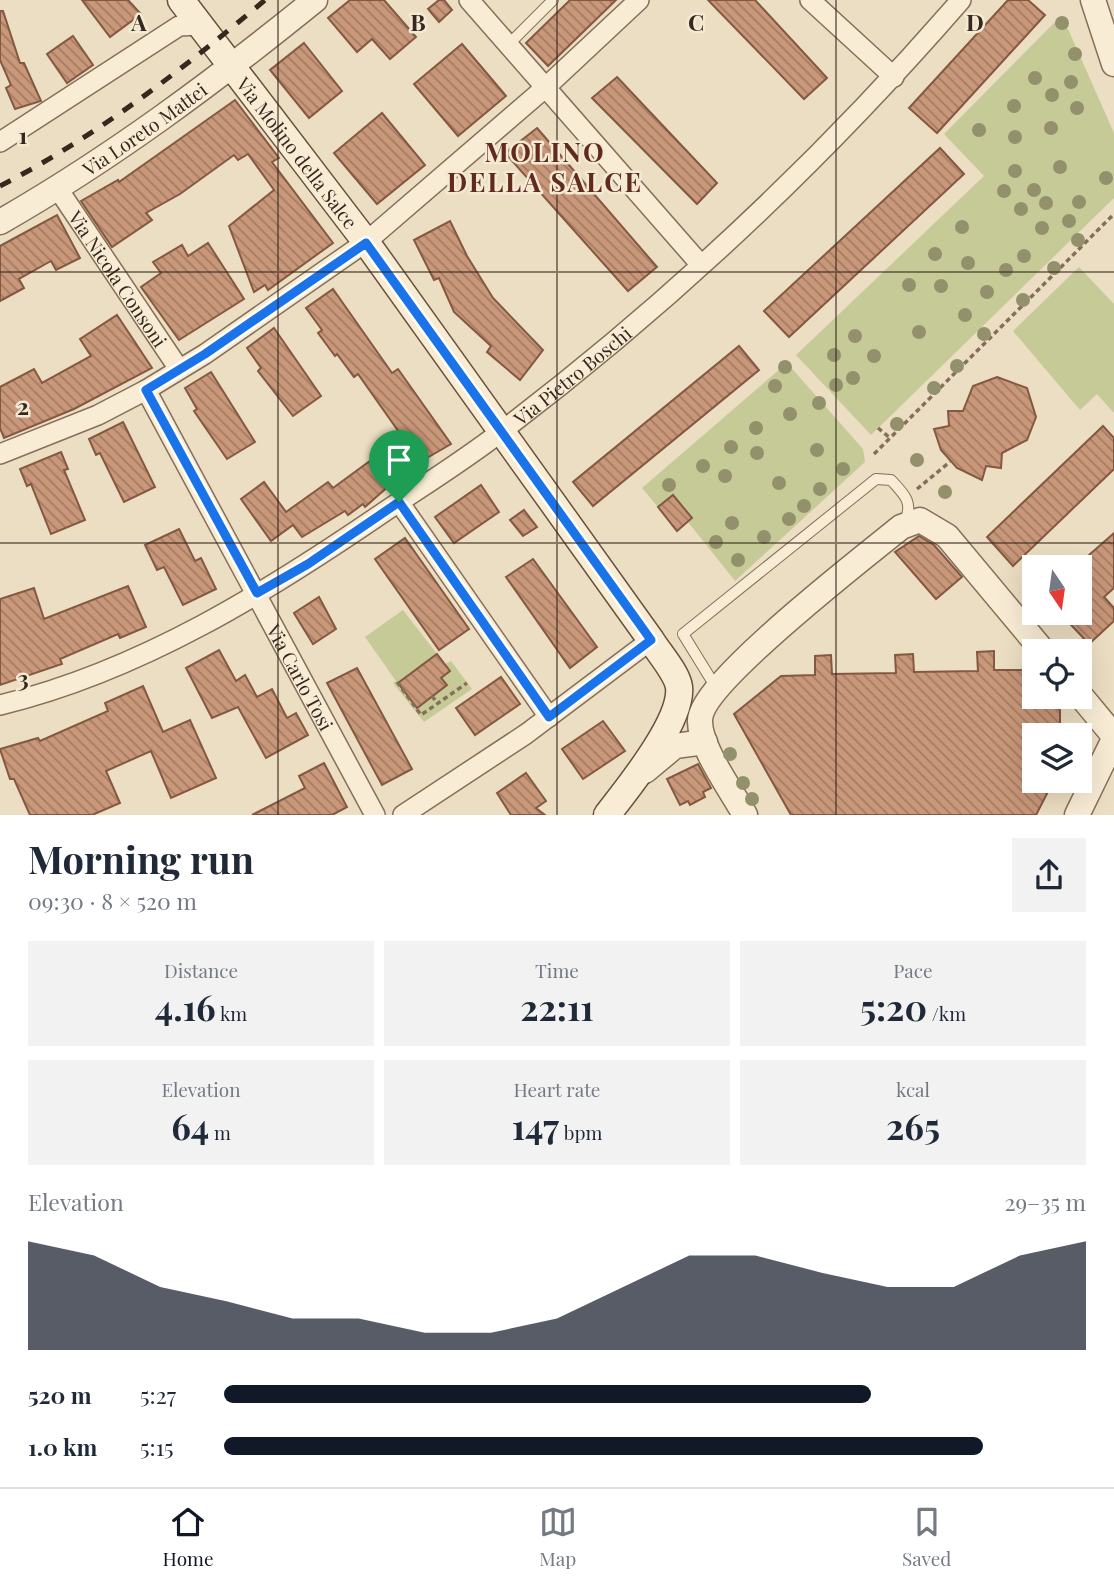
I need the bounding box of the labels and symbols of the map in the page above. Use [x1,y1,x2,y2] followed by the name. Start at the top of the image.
[130,6,147,37] text: A
[410,6,426,37] text: B
[688,6,704,37] text: C
[966,6,984,37] text: D
[231,71,364,234] street label: Via Molino della Salce
[76,76,212,182] street label: Via Loreto Mattei
[19,119,28,150] text: 1
[447,134,643,199] district label: MOLINO DELLA SALCE
[62,204,174,352] street label: Via Nicola Consoni
[507,320,637,431] street label: Via Pietro Boschi
[17,390,29,421] text: 2
[369,430,429,502] pin
[1022,555,1092,625] north arrow
[261,618,340,735] street label: Via Carlo Tosi
[17,662,29,693] text: 3

